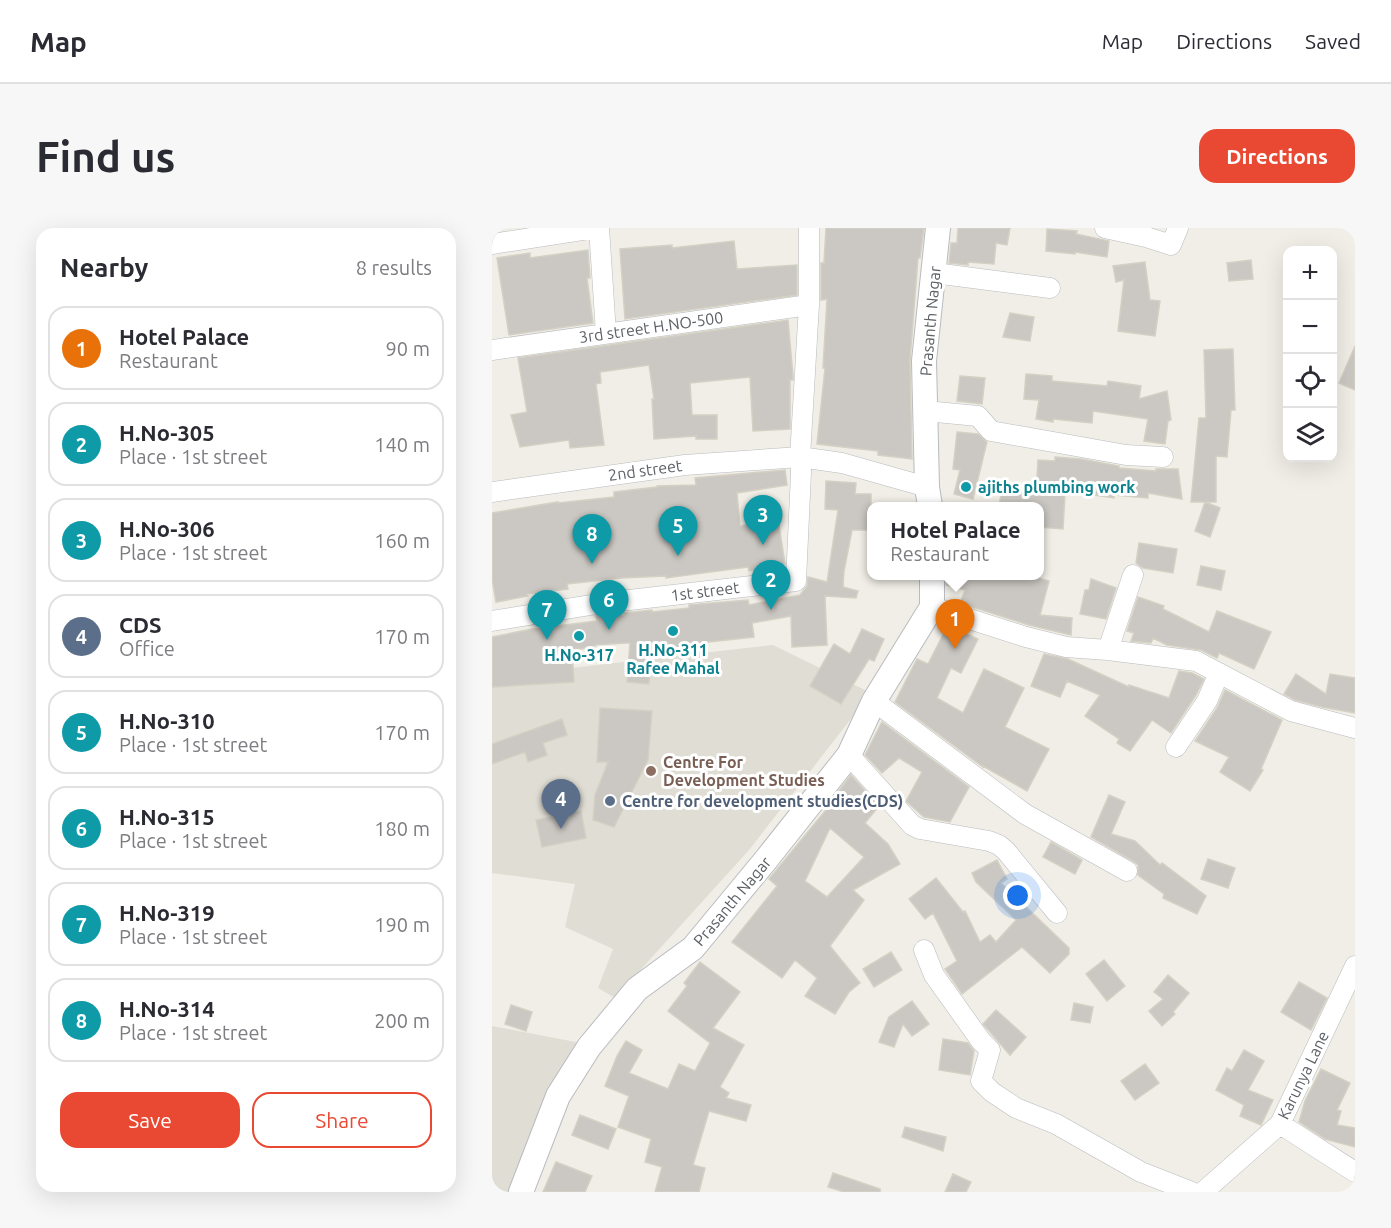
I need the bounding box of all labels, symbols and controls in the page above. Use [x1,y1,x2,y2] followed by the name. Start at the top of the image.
[30,26,87,57] text: Map
[1102,29,1143,53] text: Map
[1176,29,1272,53] text: Directions
[1305,29,1361,53] text: Saved
[1199,129,1355,183] button: Directions
[36,133,175,180] text: Find us
[1283,246,1337,462] map controls
[1283,246,1337,300] button: +
[60,253,148,282] text: Nearby
[356,256,432,279] text: 8 results
[916,265,944,377] street label: Prasanth Nagar
[1283,300,1337,354] button: −
[578,308,724,346] street label: 3rd street H.NO-500
[119,324,249,349] text: Hotel Palace
[76,337,87,360] text: 1
[386,337,430,360] text: 90 m
[119,349,218,372] text: Restaurant
[1283,354,1337,408] button: locate
[1283,408,1337,462] button: layers
[119,420,215,445] text: H.No-305
[76,433,87,456] text: 2
[374,433,430,456] text: 140 m
[119,445,267,468] text: Place · 1st street
[607,456,684,484] street label: 2nd street
[978,478,1135,496] place label: ajiths plumbing work
[959,480,973,494] marker: ajiths plumbing work
[744,496,782,545] pin: 3
[867,502,1044,580] popup
[658,506,698,556] pin: 5
[572,514,612,564] pin: 8
[119,516,215,541] text: H.No-306
[890,517,1021,542] text: Hotel Palace
[76,529,87,552] text: 3
[374,529,430,552] text: 160 m
[119,541,267,564] text: Place · 1st street
[890,542,989,565] text: Restaurant
[752,560,790,610] pin: 2
[670,578,741,604] street label: 1st street
[590,580,628,630] pin: 6
[528,590,566,640] pin: 7
[936,600,974,649] pin: 1
[119,612,162,637] text: CDS
[666,624,680,638] marker: H.No-311 Rafee Mahal
[76,625,87,648] text: 4
[374,625,430,648] text: 170 m
[572,629,586,643] marker: H.No-317
[119,637,175,660] text: Office
[626,641,720,677] place label: H.No-311 Rafee Mahal
[544,646,614,664] place label: H.No-317
[119,708,215,733] text: H.No-310
[76,721,87,744] text: 5
[374,721,430,744] text: 170 m
[119,733,267,756] text: Place · 1st street
[663,753,825,789] place label: Centre For Development Studies
[644,764,658,778] marker: Centre For Development Studies
[542,780,580,829] pin: 4
[622,792,903,811] place label: Centre for development studies(CDS)
[603,794,617,808] marker: Centre for development studies(CDS)
[119,804,215,829] text: H.No-315
[76,817,87,840] text: 6
[374,817,430,840] text: 180 m
[119,829,267,852] text: Place · 1st street
[690,853,774,949] street label: Prasanth Nagar
[1003,881,1032,910] your location
[119,900,215,925] text: H.No-319
[76,913,87,936] text: 7
[374,913,430,936] text: 190 m
[119,925,267,948] text: Place · 1st street
[119,996,215,1021] text: H.No-314
[76,1009,87,1032] text: 8
[374,1009,430,1032] text: 200 m
[119,1021,267,1044] text: Place · 1st street
[1274,1028,1332,1122] street label: Karunya Lane
[60,1092,240,1148] button: Save
[252,1092,432,1148] button: Share

